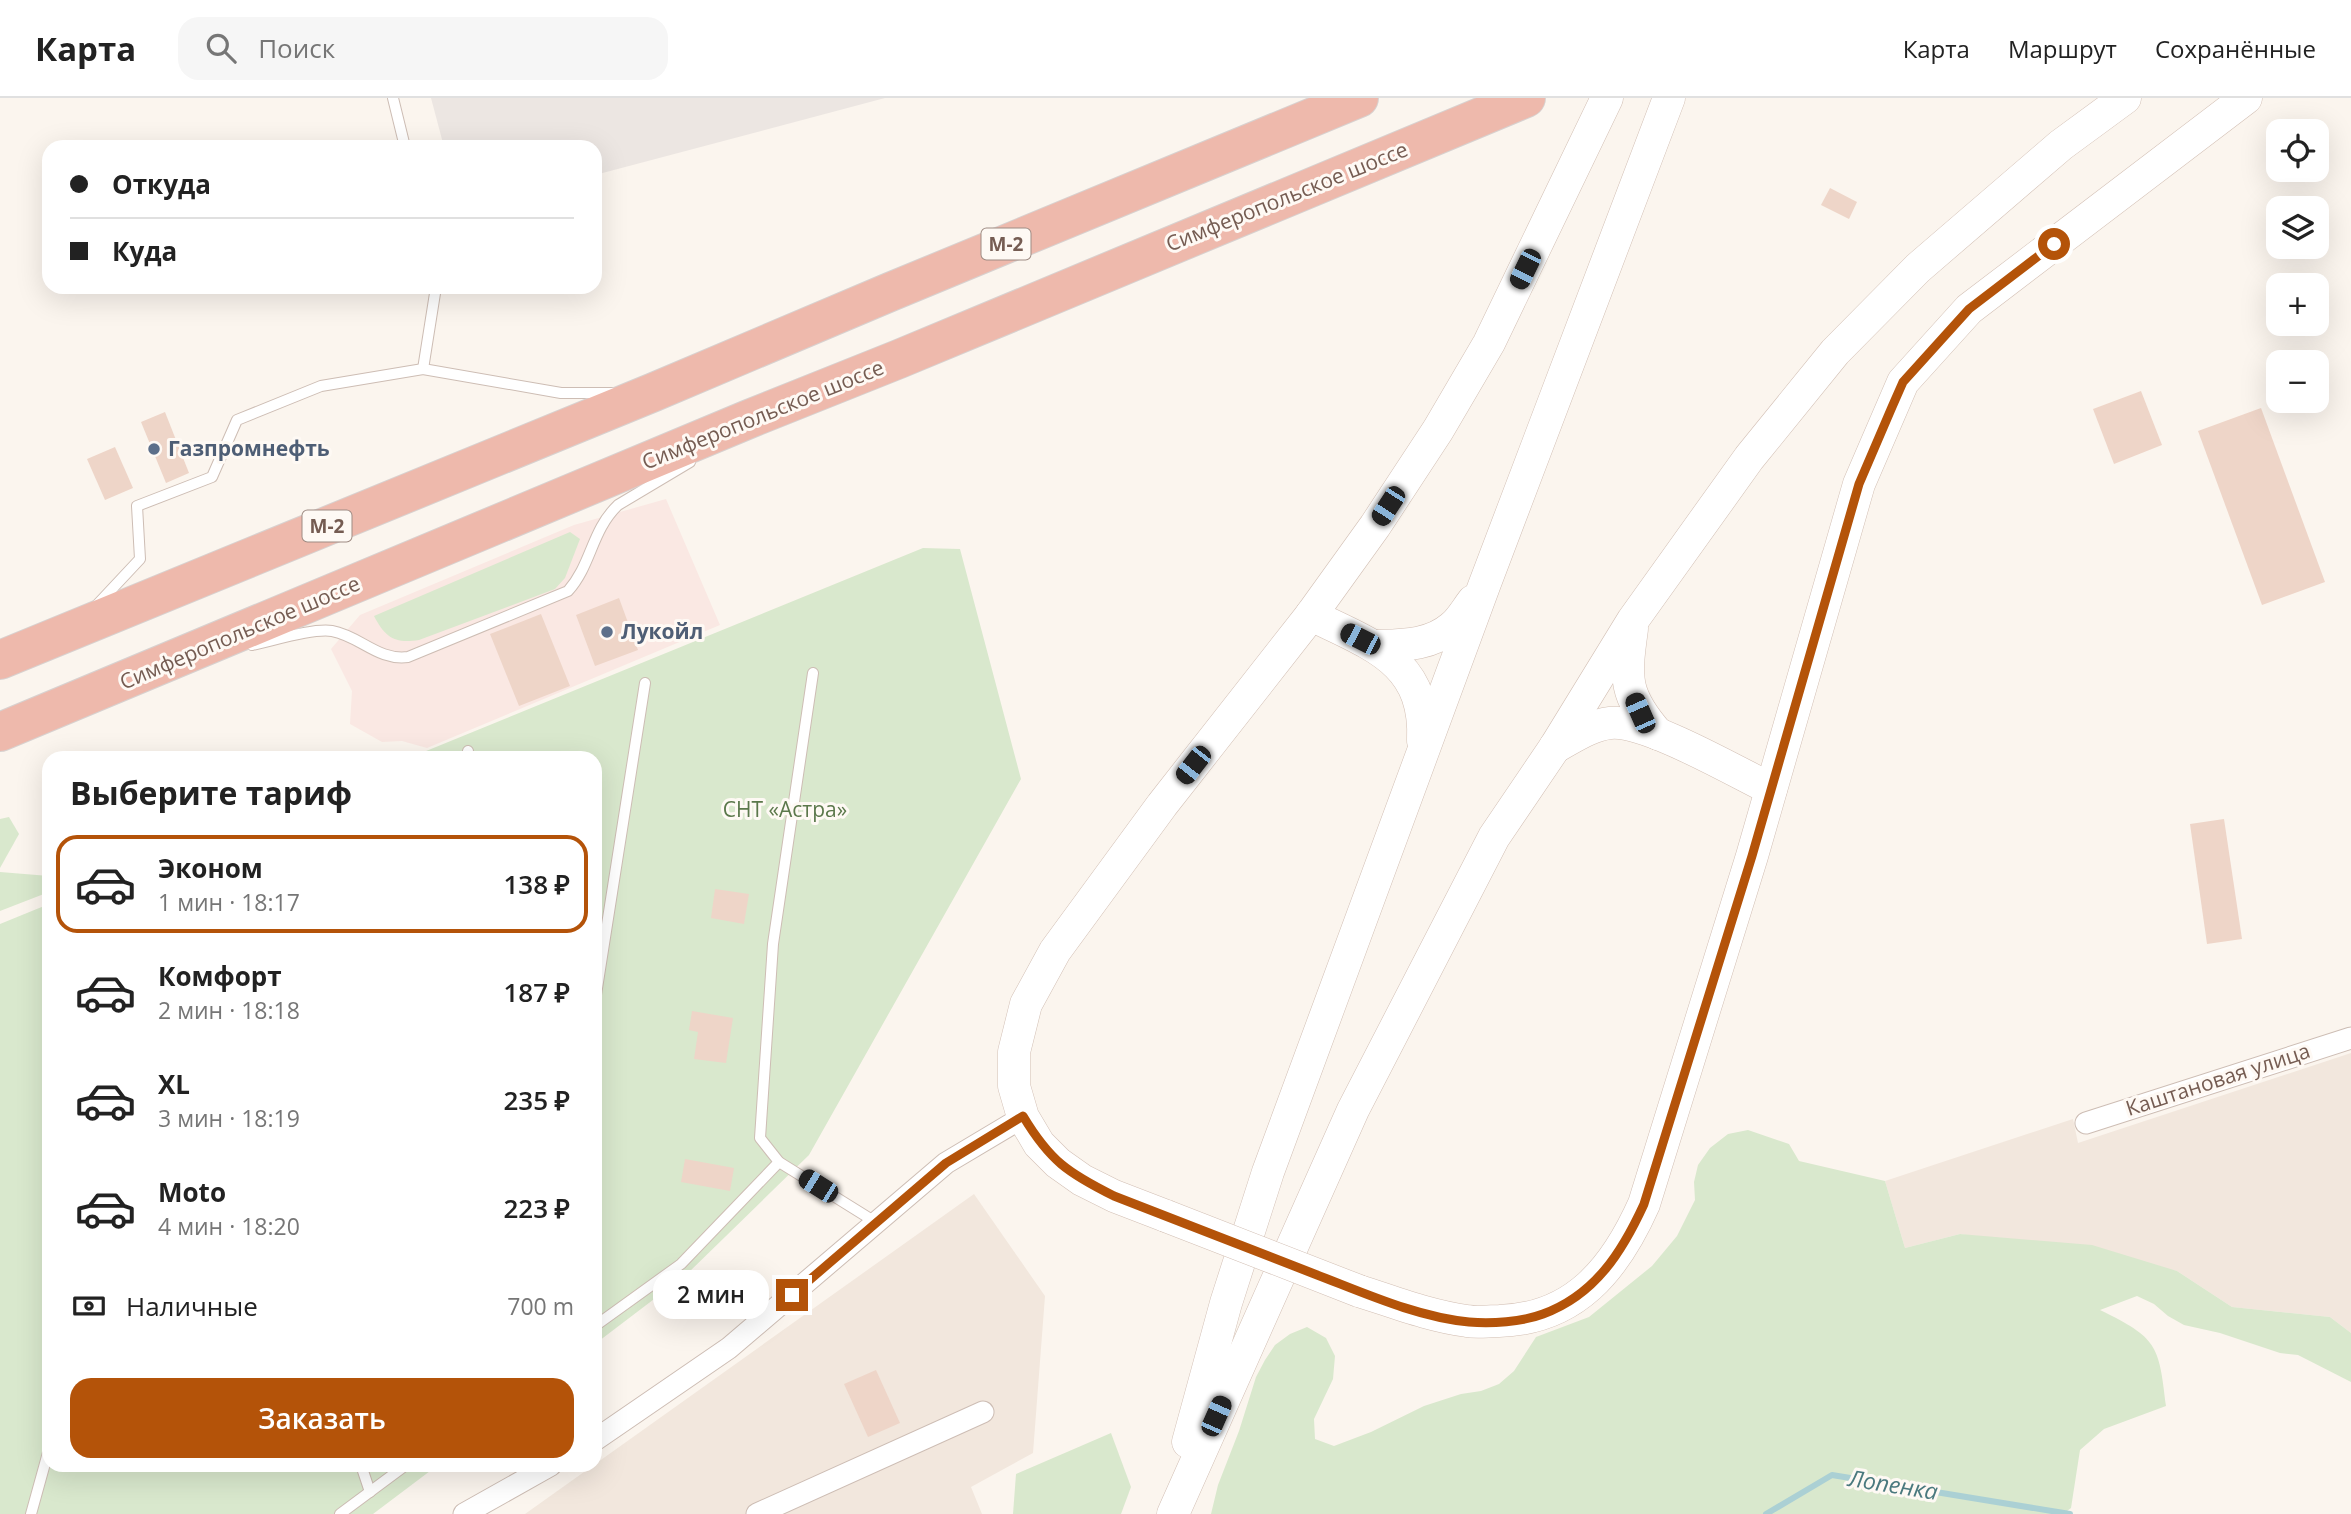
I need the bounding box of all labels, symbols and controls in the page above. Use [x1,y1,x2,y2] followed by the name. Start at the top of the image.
[178,17,668,80] search box
[35,26,136,71] text: Карта
[202,29,240,67] icon: search
[258,30,335,66] text: Поиск
[1903,32,1970,65] text: Карта
[2008,32,2117,65] text: Маршрут
[2155,32,2316,65] text: Сохранённые
[2266,119,2329,413] map controls
[2266,119,2329,182] button: locate
[1162,135,1412,257] street label: Симферопольское шоссе
[112,166,211,202] text: Откуда
[2266,196,2329,259] button: layers
[982,228,1030,260] road number: М-2
[2038,228,2070,260] route start
[112,233,177,269] text: Куда
[1507,246,1544,292] car
[2266,273,2329,336] button: +
[2266,350,2329,413] button: −
[638,353,888,475] street label: Симферопольское шоссе
[168,434,330,462] place label: Газпромнефть
[146,441,162,457] marker: Газпромнефть
[1368,483,1409,529] car
[302,510,352,542] road number: М-2
[115,569,364,695] street label: Симферопольское шоссе
[621,617,703,645] place label: Лукойл
[1337,620,1384,658] car
[599,624,615,640] marker: Лукойл
[1622,690,1659,736] car
[1172,742,1215,788] car
[70,771,352,814] text: Выберите тариф
[723,795,847,823] park label: СНТ «Астра»
[158,850,263,886] text: Эконом
[74,853,137,916] icon: car
[504,866,570,902] text: 138 ₽
[158,886,300,918] text: 1 мин · 18:17
[158,958,282,994] text: Комфорт
[74,961,137,1024] icon: car
[504,974,570,1010] text: 187 ₽
[158,994,300,1026] text: 2 мин · 18:18
[2122,1036,2313,1122] street label: Каштановая улица
[158,1066,190,1102] text: XL
[74,1069,137,1132] icon: car
[504,1082,570,1118] text: 235 ₽
[158,1102,300,1134] text: 3 мин · 18:19
[795,1166,842,1206] car
[158,1174,226,1210] text: Moto
[74,1177,137,1240] icon: car
[504,1190,570,1226] text: 223 ₽
[158,1210,300,1242] text: 4 мин · 18:20
[652,1270,768,1320] callout: 2 мин
[677,1278,745,1310] text: 2 мин
[776,1279,808,1311] route end
[70,1287,108,1325] icon: cash
[126,1288,258,1324] text: Наличные
[507,1290,574,1322] text: 700 m
[70,1378,574,1458] button: Заказать
[1198,1393,1235,1439] car
[1845,1461,1940,1507] water label: Лопенка

